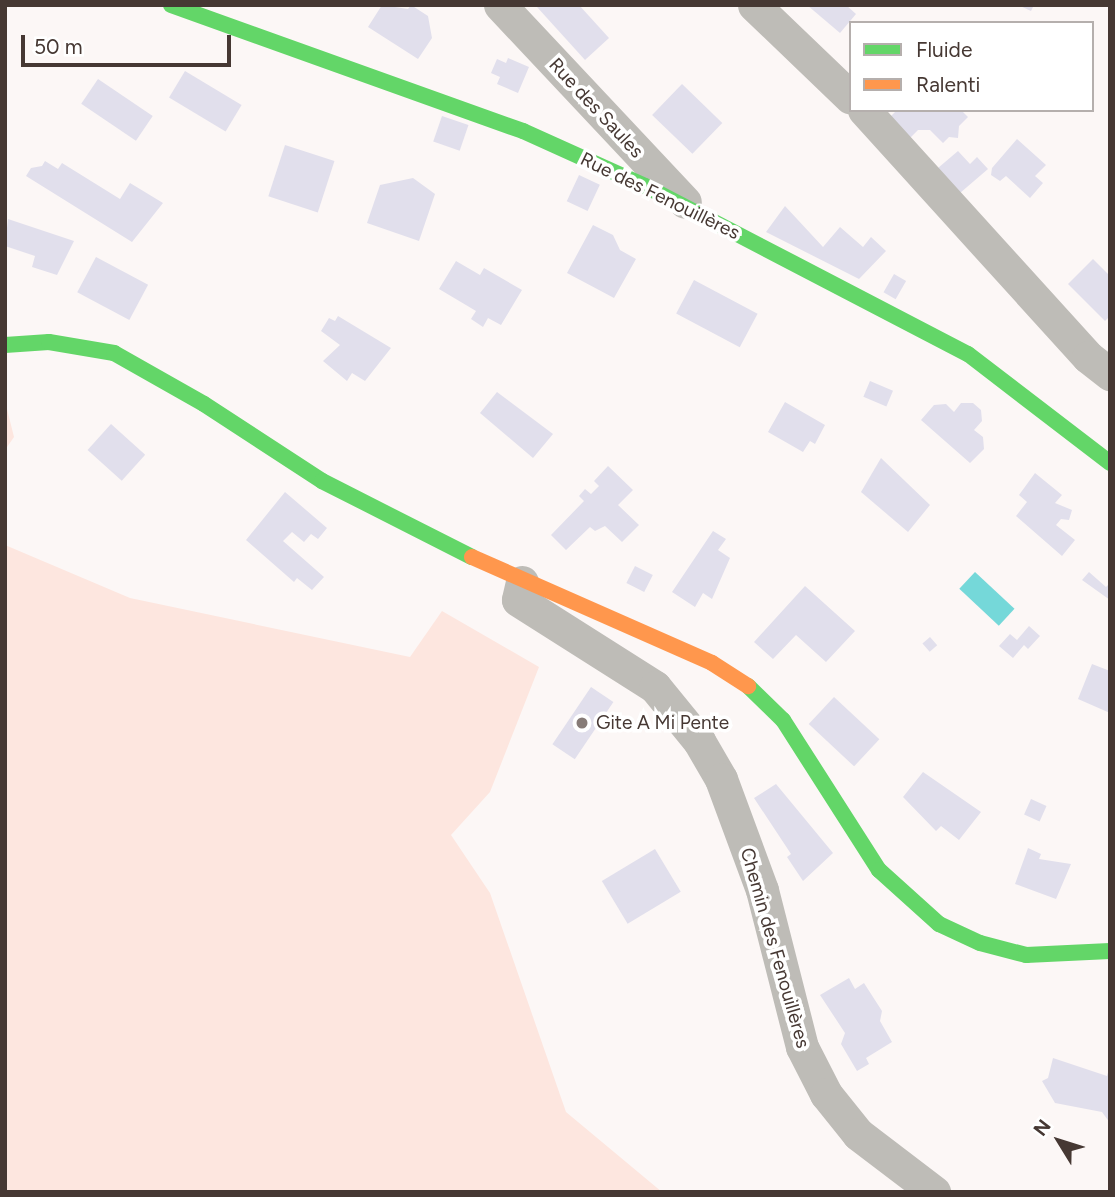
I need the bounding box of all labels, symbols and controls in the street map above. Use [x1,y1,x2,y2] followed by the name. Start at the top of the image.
[24,21,234,65] scale bar
[849,21,1094,112] legend
[34,34,83,59] text: 50 m
[916,37,972,62] text: Fluide
[544,53,648,163] street label: Rue des Saules
[916,72,980,97] text: Ralenti
[577,148,743,244] street label: Rue des Fenouillères
[596,712,729,734] place label: Gite A Mi Pente
[574,715,590,731] marker: Gite A Mi Pente
[735,845,815,1051] street label: Chemin des Fenouillères
[1024,1106,1094,1176] north arrow
[1028,1115,1056,1141] text: N

